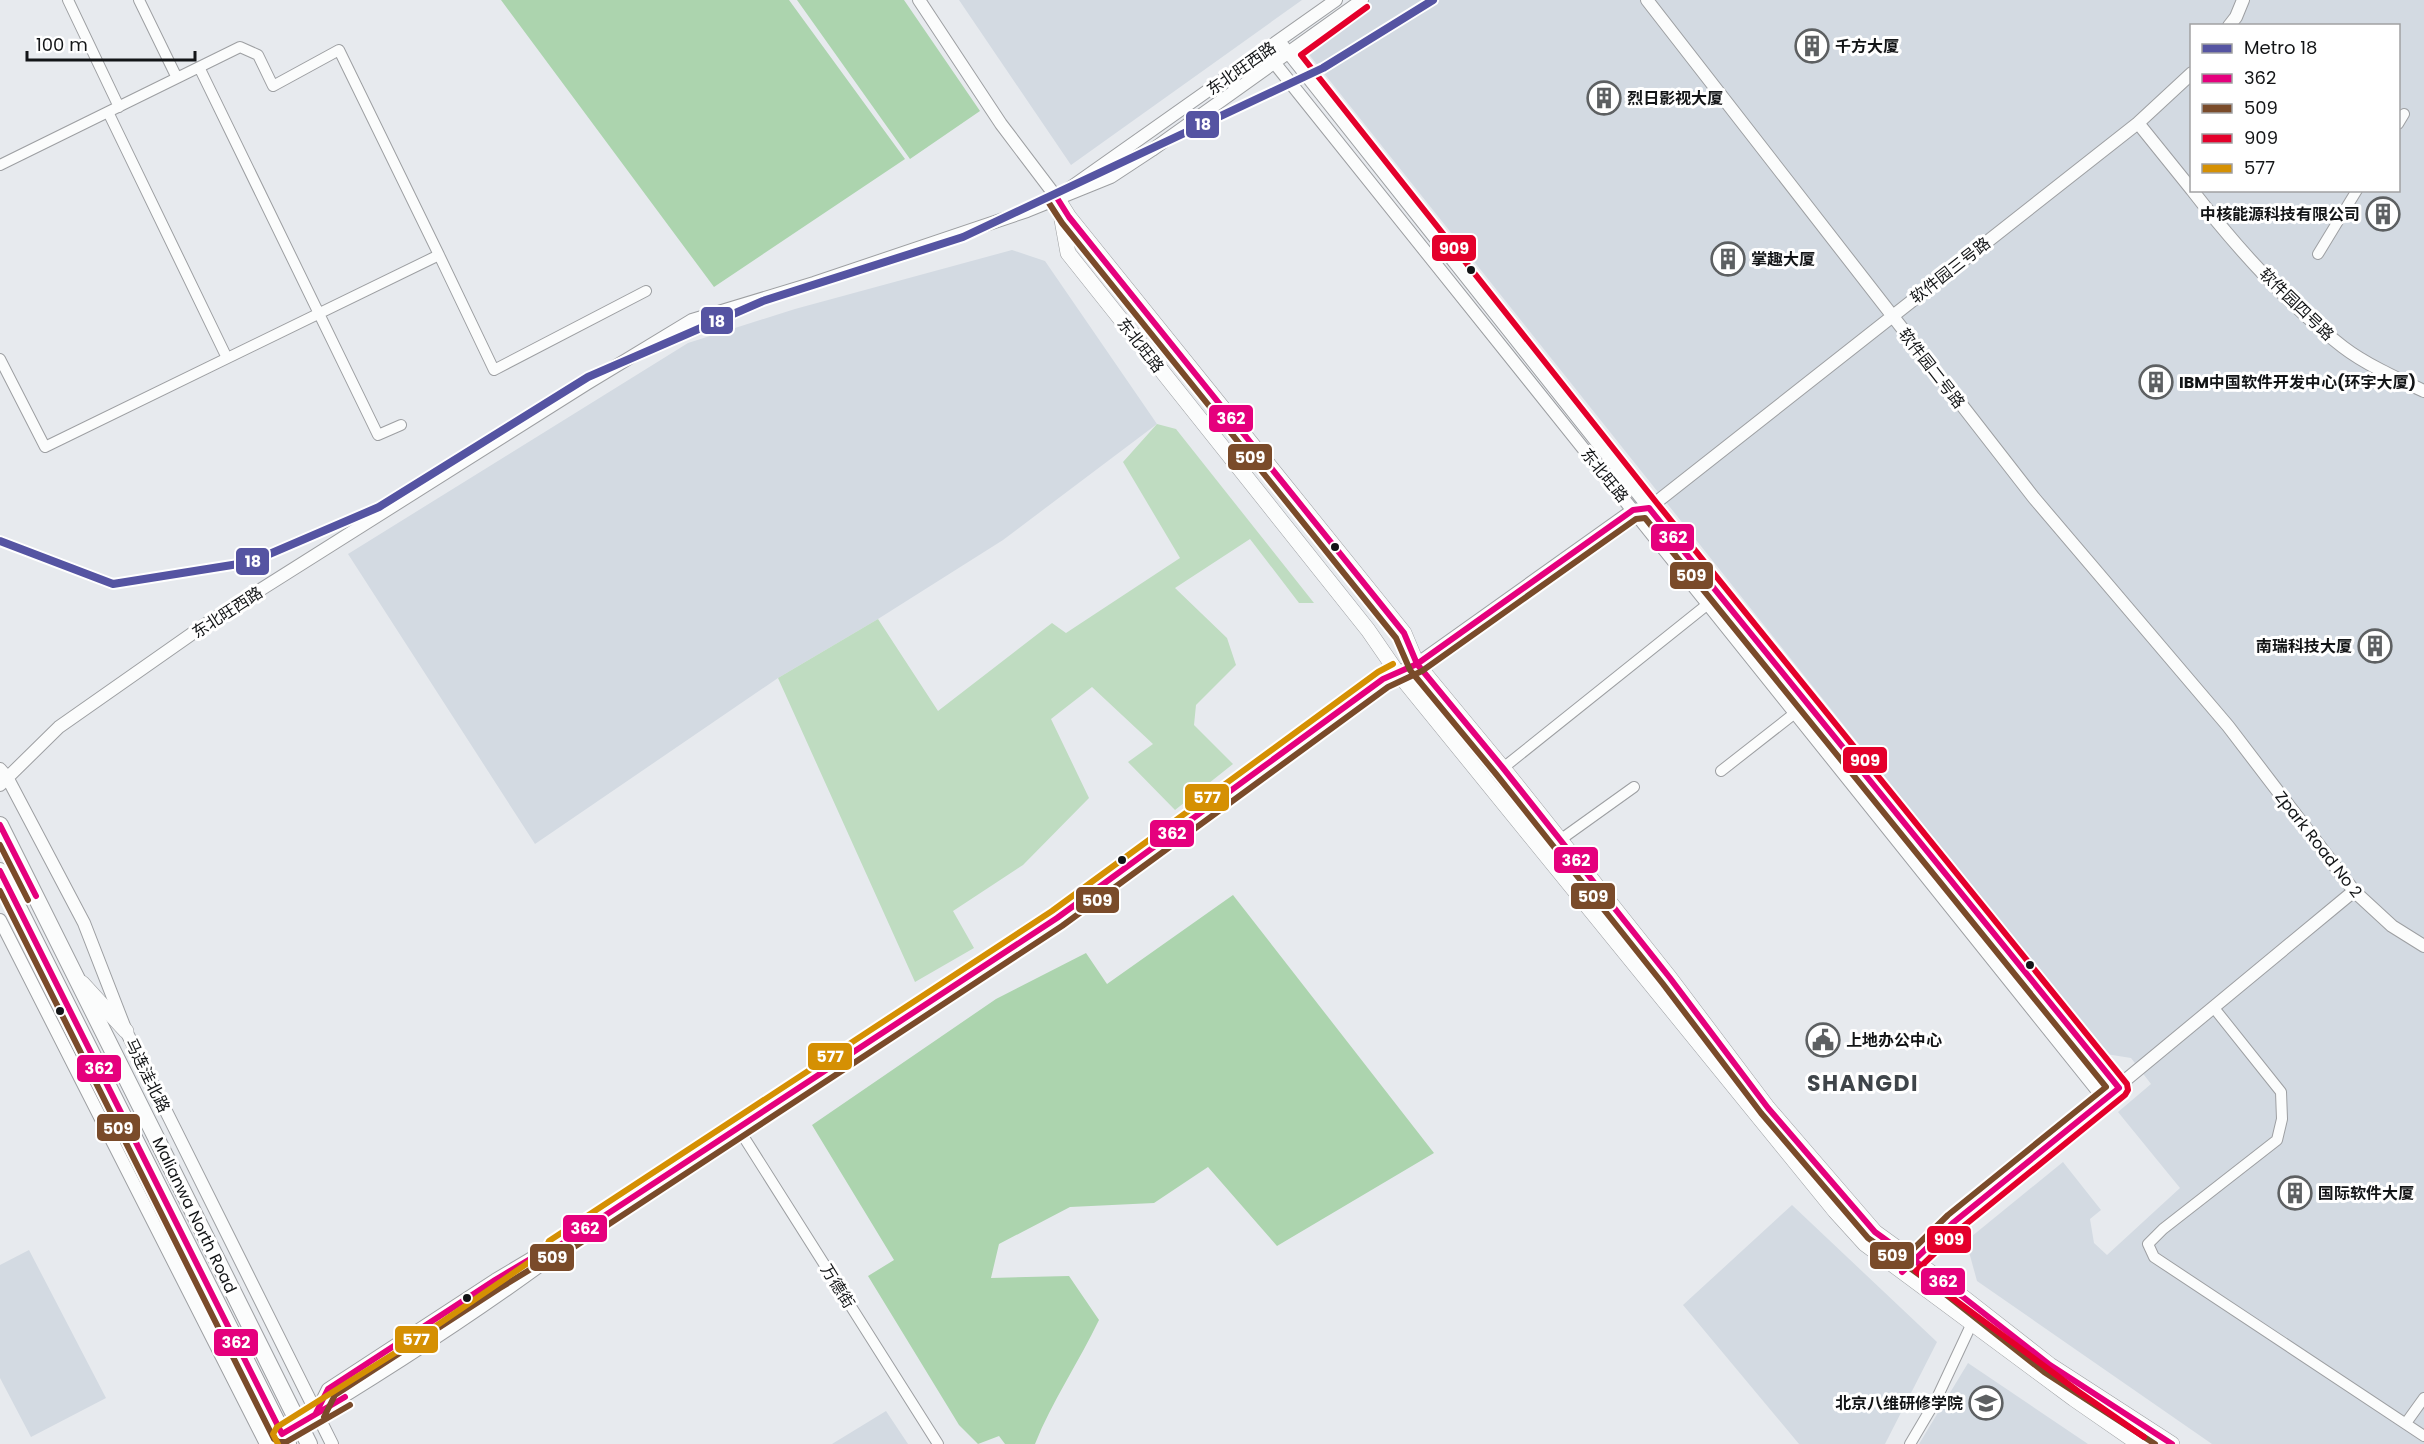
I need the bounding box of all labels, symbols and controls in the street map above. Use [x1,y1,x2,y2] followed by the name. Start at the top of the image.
[27,24,195,62] scale bar
[2190,24,2400,192] legend
[1794,28,1830,64] building icon: 千方大厦
[36,32,88,57] text: 100 m
[1835,35,1899,58] place label: 千方大厦
[2244,35,2317,60] text: Metro 18
[1202,36,1281,101] street label: 东北旺西路
[2244,65,2276,90] text: 362
[1586,80,1622,116] building icon: 烈日影视大厦
[1627,87,1723,110] place label: 烈日影视大厦
[2244,95,2278,120] text: 509
[1185,110,1220,139] line badge: 18
[1195,113,1211,136] text: 18
[2244,125,2278,150] text: 909
[2244,155,2275,180] text: 577
[2365,196,2401,232] building icon: 中核能源科技有限公司
[2200,203,2360,226] place label: 中核能源科技有限公司
[1905,232,1995,309] street label: 软件园三号路
[1431,234,1477,262] line badge: 909
[1439,237,1469,260] text: 909
[1710,241,1746,277] building icon: 掌趣大厦
[1751,248,1815,271] place label: 掌趣大厦
[2254,263,2339,346] street label: 软件园四号路
[1465,264,1477,276] unlabelled marker
[700,306,734,335] line badge: 18
[709,310,725,333] text: 18
[1112,313,1169,378] street label: 东北旺路
[1893,323,1970,413] street label: 软件园二号路
[2138,364,2174,400] building icon: IBM中国软件开发中心(环宇大厦)
[2179,371,2416,394] place label: IBM中国软件开发中心(环宇大厦)
[1208,404,1254,433] line badge: 362
[1216,407,1246,430] text: 362
[1227,443,1273,471] line badge: 509
[1576,443,1634,507] street label: 东北旺路
[1235,446,1265,469] text: 509
[1650,523,1695,552] line badge: 362
[1658,526,1688,549] text: 362
[1329,541,1341,553] unlabelled marker
[235,547,270,576] line badge: 18
[245,550,261,573] text: 18
[1669,561,1714,590] line badge: 509
[1676,564,1706,587] text: 509
[187,581,267,644] street label: 东北旺西路
[2357,628,2393,664] building icon: 南瑞科技大厦
[2256,635,2352,658] place label: 南瑞科技大厦
[1842,746,1888,774] line badge: 909
[1850,749,1880,772] text: 909
[1184,783,1230,812] line badge: 577
[1193,786,1221,809] text: 577
[2270,786,2368,902] street label: Zpark Road No 2
[1149,819,1195,848] line badge: 362
[1157,822,1187,845] text: 362
[1553,846,1599,874] line badge: 362
[1561,849,1591,872] text: 362
[1116,854,1128,866] unlabelled marker
[1570,882,1616,910] line badge: 509
[1578,885,1608,908] text: 509
[1075,886,1120,914] line badge: 509
[1082,889,1112,912] text: 509
[2024,959,2036,971] unlabelled marker
[54,1005,66,1017] unlabelled marker
[1805,1022,1841,1058] public building icon: 上地办公中心
[1846,1029,1942,1052] place label: 上地办公中心
[120,1034,175,1116] street label: 马连洼北路
[807,1042,853,1071] line badge: 577
[816,1045,844,1068] text: 577
[76,1054,122,1083] line badge: 362
[84,1057,114,1080] text: 362
[1807,1068,1919,1099] district label: SHANGDI
[96,1113,141,1142] line badge: 509
[103,1117,133,1140] text: 509
[147,1133,242,1297] street label: Malianwa North Road
[2277,1175,2313,1211] building icon: 国际软件大厦
[2318,1182,2414,1205] place label: 国际软件大厦
[562,1214,608,1243] line badge: 362
[570,1217,600,1240] text: 362
[1926,1225,1972,1254] line badge: 909
[1934,1228,1964,1251] text: 909
[1869,1241,1915,1270] line badge: 509
[529,1243,575,1272] line badge: 509
[1877,1244,1907,1267] text: 509
[537,1246,567,1269] text: 509
[815,1260,860,1313] street label: 万德街
[1920,1267,1966,1296] line badge: 362
[1928,1270,1958,1293] text: 362
[461,1292,473,1304] unlabelled marker
[394,1325,439,1354] line badge: 577
[213,1328,259,1357] line badge: 362
[402,1328,430,1351] text: 577
[221,1331,251,1354] text: 362
[1968,1385,2004,1421] school or university icon: 北京八维研修学院
[1835,1392,1963,1415] place label: 北京八维研修学院

